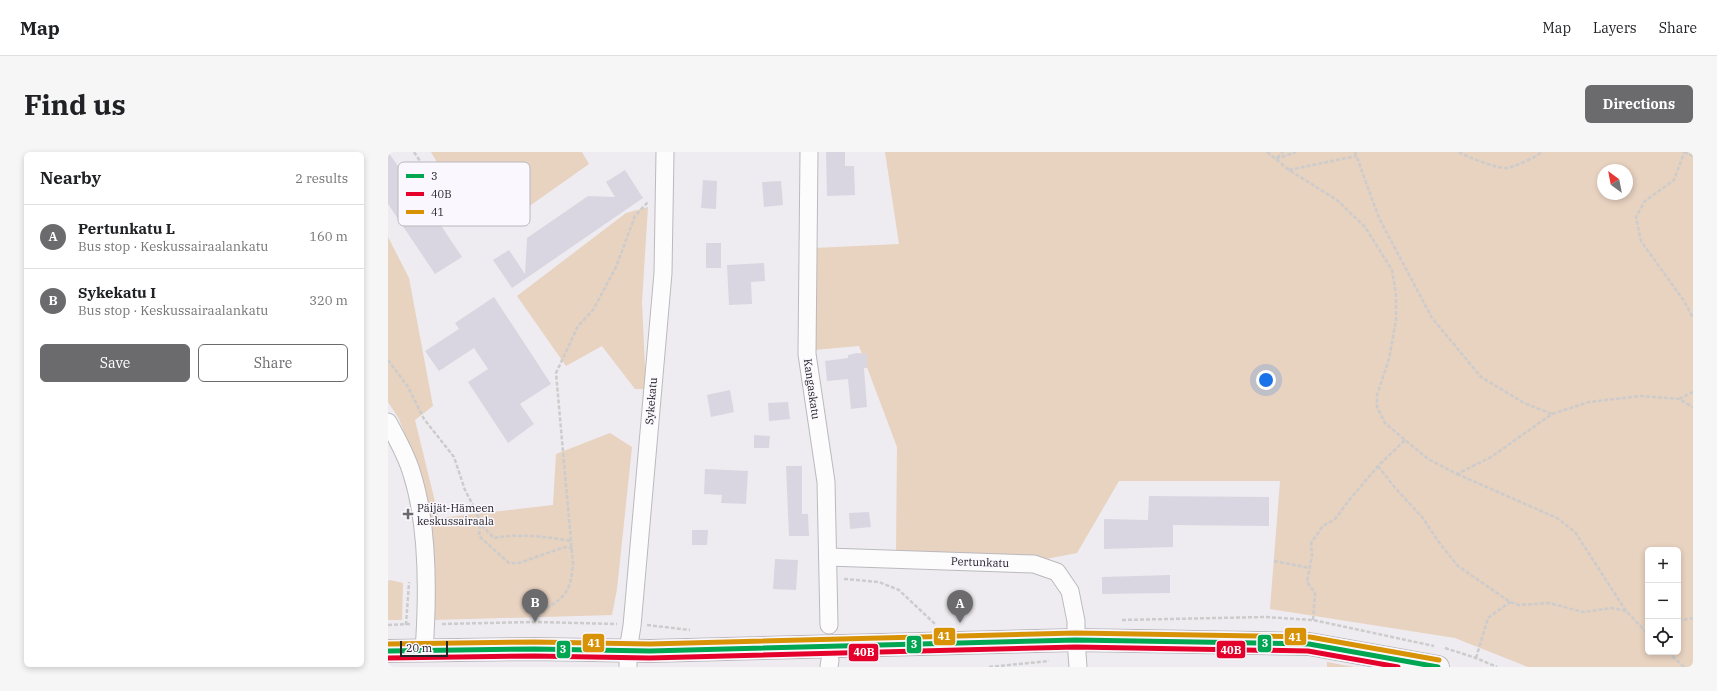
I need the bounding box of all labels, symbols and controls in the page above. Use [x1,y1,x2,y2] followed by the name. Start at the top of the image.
[20,16,60,40] text: Map
[1543,19,1571,37] text: Map
[1593,19,1637,37] text: Layers
[1659,19,1697,37] text: Share
[1585,85,1693,123] button: Directions
[24,86,126,123] text: Find us
[398,162,530,226] legend
[1597,164,1633,200] north arrow
[40,167,101,189] text: Nearby
[431,169,438,183] text: 3
[295,170,348,187] text: 2 results
[431,187,452,201] text: 40B
[431,205,444,219] text: 41
[78,219,175,238] text: Pertunkatu L
[48,228,58,245] text: A
[309,228,348,245] text: 160 m
[78,238,268,255] text: Bus stop · Keskussairaalankatu
[78,283,156,302] text: Sykekatu I
[48,292,58,309] text: B
[309,292,348,309] text: 320 m
[78,302,268,319] text: Bus stop · Keskussairaalankatu
[40,344,190,382] button: Save
[198,344,348,382] button: Share
[801,358,823,420] street label: Kangaskatu
[1256,370,1276,390] your location
[642,377,660,425] street label: Sykekatu
[417,501,494,528] place label: Päijät-Hämeen keskussairaala
[402,508,414,520] marker: Päijät-Hämeen keskussairaala
[1645,547,1681,655] map controls
[1645,547,1681,583] button: +
[951,554,1010,570] street label: Pertunkatu
[1645,583,1681,619] button: −
[522,589,548,622] pin: B
[947,590,973,623] pin: A
[1645,619,1681,655] button: locate
[933,627,956,646] line badge: 41
[1284,627,1307,646] line badge: 41
[937,629,951,643] text: 41
[1288,630,1302,644] text: 41
[582,633,605,653] line badge: 41
[1257,634,1272,653] line badge: 3
[906,635,922,654] line badge: 3
[587,636,601,650] text: 41
[1262,636,1268,650] text: 3
[911,637,917,651] text: 3
[400,639,448,658] scale bar
[556,640,571,659] line badge: 3
[1216,640,1246,659] line badge: 40B
[406,641,432,655] text: 20 m
[560,642,566,656] text: 3
[848,643,879,662] line badge: 40B
[1221,643,1242,657] text: 40B
[854,645,875,659] text: 40B

